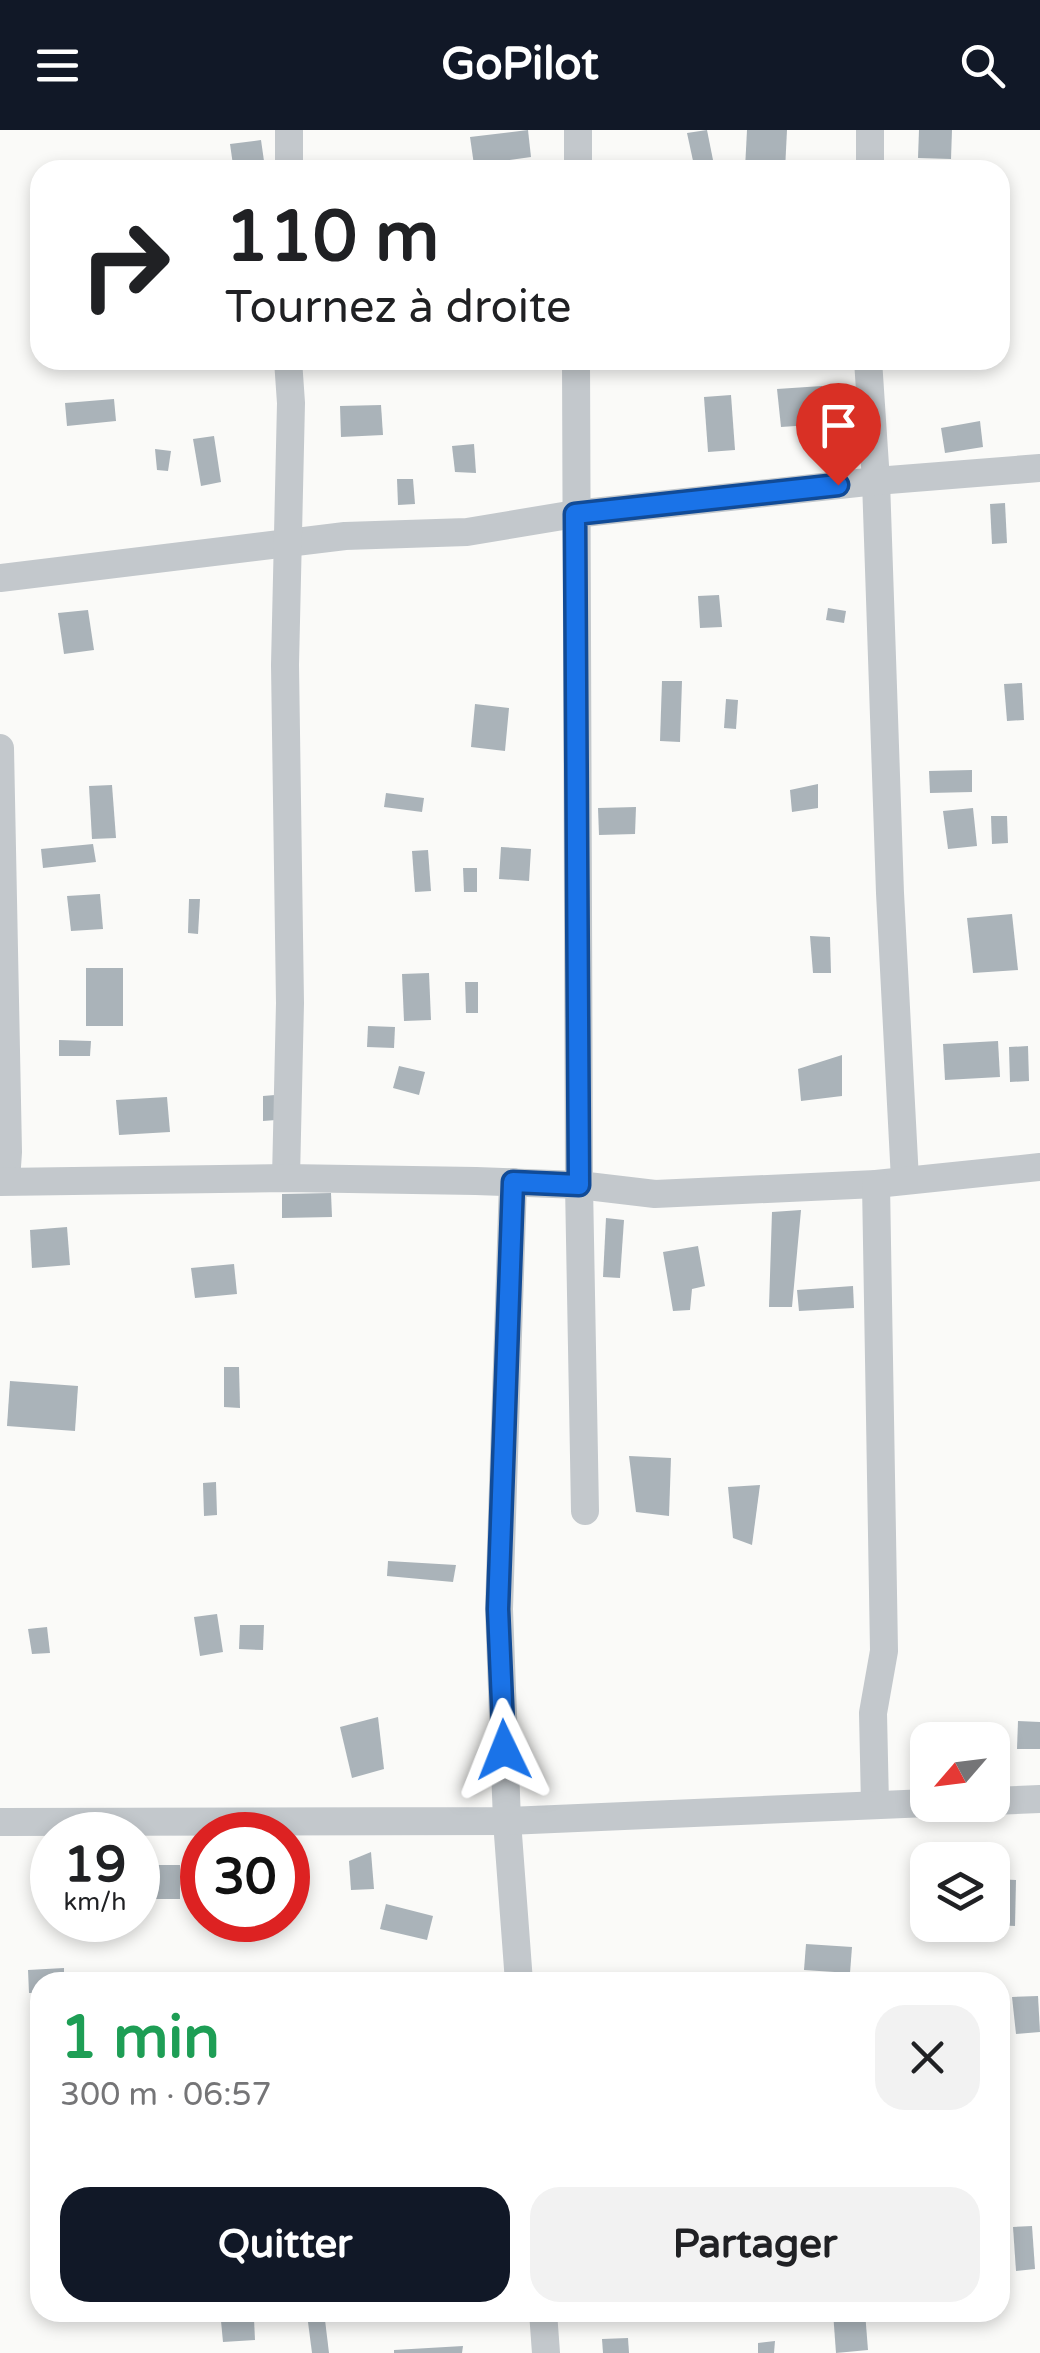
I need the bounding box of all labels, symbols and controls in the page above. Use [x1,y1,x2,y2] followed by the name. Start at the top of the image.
[30,38,85,93] icon: menu
[441,38,599,92] text: GoPilot
[955,38,1010,93] icon: search
[225,196,439,280] text: 110 m
[60,200,190,330] icon: right
[225,281,571,335] text: Tournez à droite
[796,383,881,486] pin
[811,398,866,453] icon: arrive
[452,1698,556,1802] position arrow
[910,1722,1010,1822] north arrow
[910,1722,1010,1942] map controls
[180,1812,310,1942] speed limit sign: 30
[64,1835,126,1895] text: 19
[910,1842,1010,1942] button: layers
[64,1887,126,1917] text: km/h
[60,2002,220,2074] text: 1 min
[875,2005,980,2110] button: close
[60,2076,272,2114] text: 300 m · 06:57
[60,2187,510,2302] button: Quitter
[530,2187,980,2302] button: Partager

